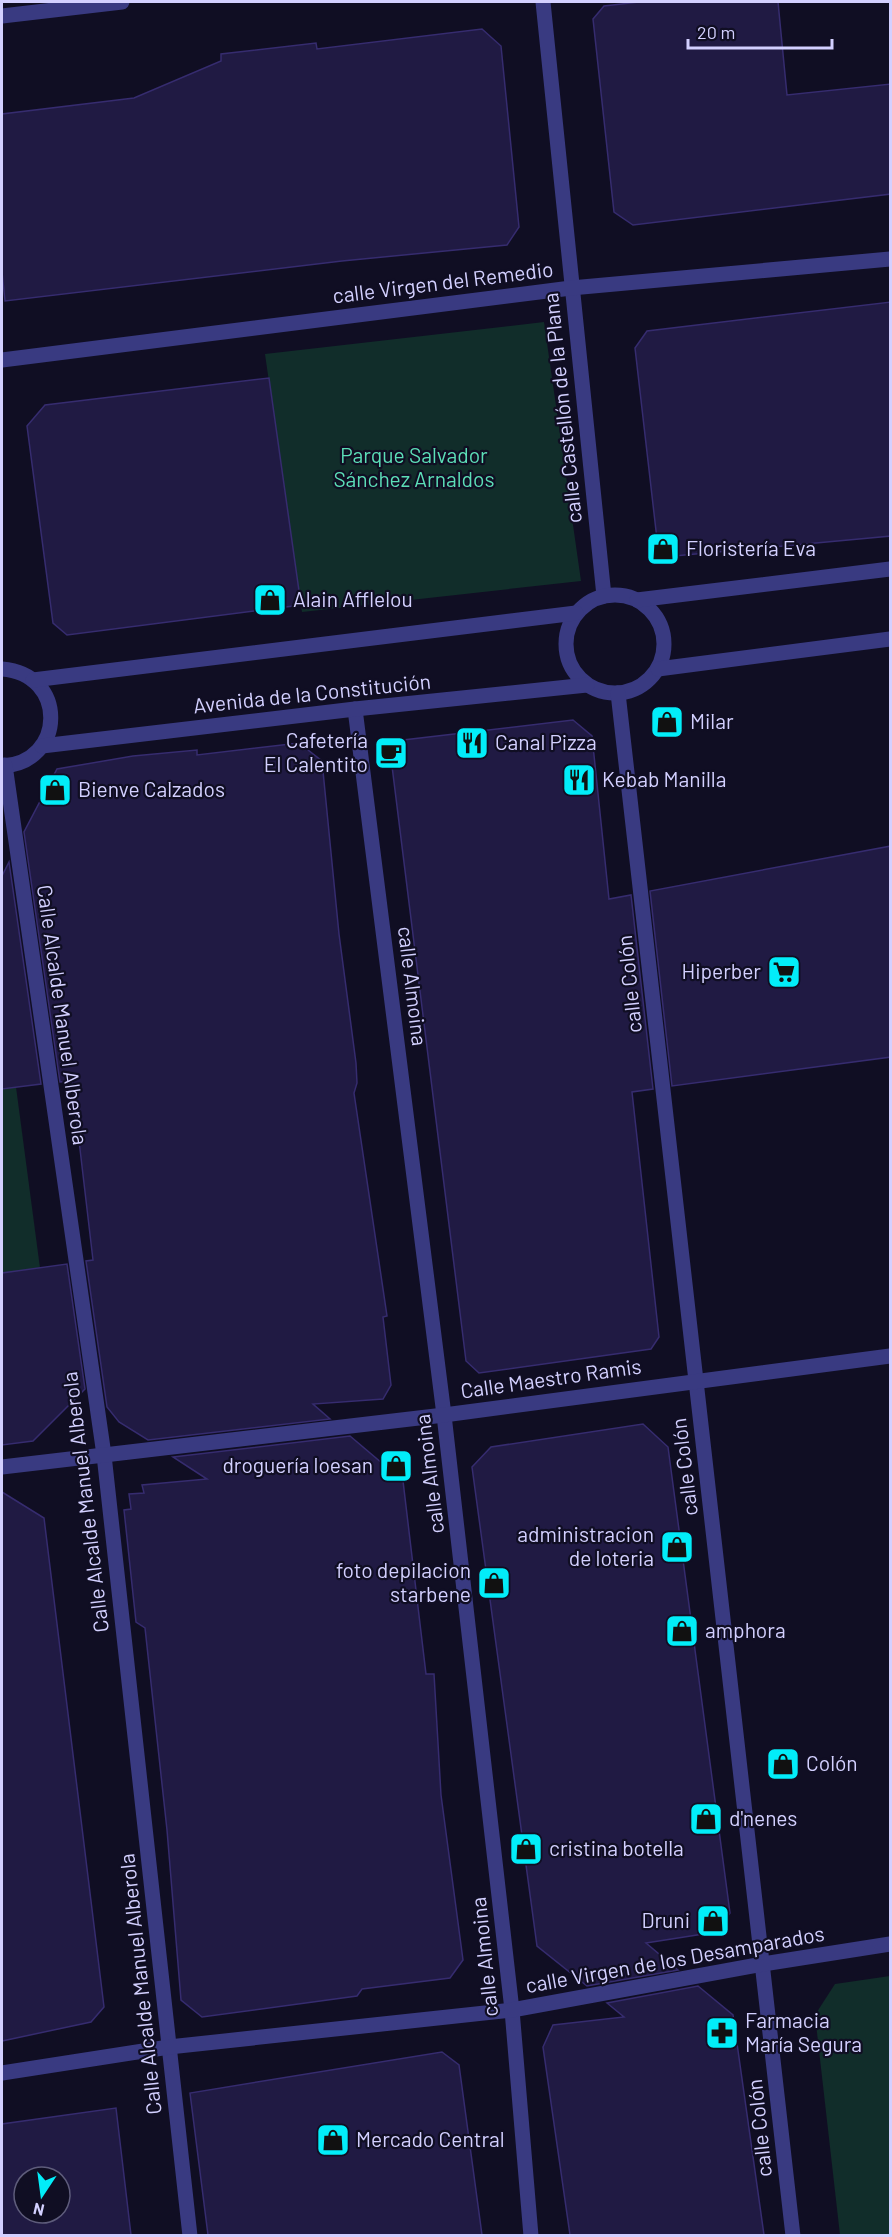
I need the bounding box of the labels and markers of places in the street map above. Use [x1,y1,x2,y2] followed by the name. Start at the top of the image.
[645,531,681,567] shop icon: Floristería Eva
[686,535,816,560] place label: Floristería Eva
[252,582,288,618] shop icon: Alain Afflelou
[293,586,413,611] place label: Alain Afflelou
[649,704,685,740] shop icon: Milar
[690,708,734,733] place label: Milar
[454,725,490,761] restaurant icon: Canal Pizza
[264,727,368,776] place label: Cafetería El Calentito
[495,729,597,754] place label: Canal Pizza
[373,735,409,771] cafe icon: Cafetería El Calentito
[561,762,597,798] restaurant icon: Kebab Manilla
[602,766,726,791] place label: Kebab Manilla
[37,772,73,808] shop icon: Bienve Calzados
[78,776,225,801] place label: Bienve Calzados
[766,954,802,990] supermarket icon: Hiperber
[681,958,761,983] place label: Hiperber
[378,1448,414,1484] shop icon: droguería loesan
[222,1452,373,1477] place label: droguería loesan
[517,1521,654,1570] place label: administracion de loteria
[659,1529,695,1565] shop icon: administracion de loteria
[336,1557,471,1606] place label: foto depilacion starbene
[476,1565,512,1601] shop icon: foto depilacion starbene
[664,1613,700,1649] shop icon: amphora
[705,1617,786,1642] place label: amphora
[765,1746,801,1782] shop icon: Colón
[806,1750,858,1775] place label: Colón
[688,1801,724,1837] shop icon: d'nenes
[729,1805,797,1830] place label: d'nenes
[508,1831,544,1867] shop icon: cristina botella
[549,1835,684,1860] place label: cristina botella
[695,1903,731,1939] shop icon: Druni
[641,1907,690,1932] place label: Druni
[745,2007,862,2056] place label: Farmacia María Segura
[704,2015,740,2051] pharmacy icon: Farmacia María Segura
[315,2122,351,2158] shop icon: Mercado Central
[356,2126,505,2151] place label: Mercado Central

